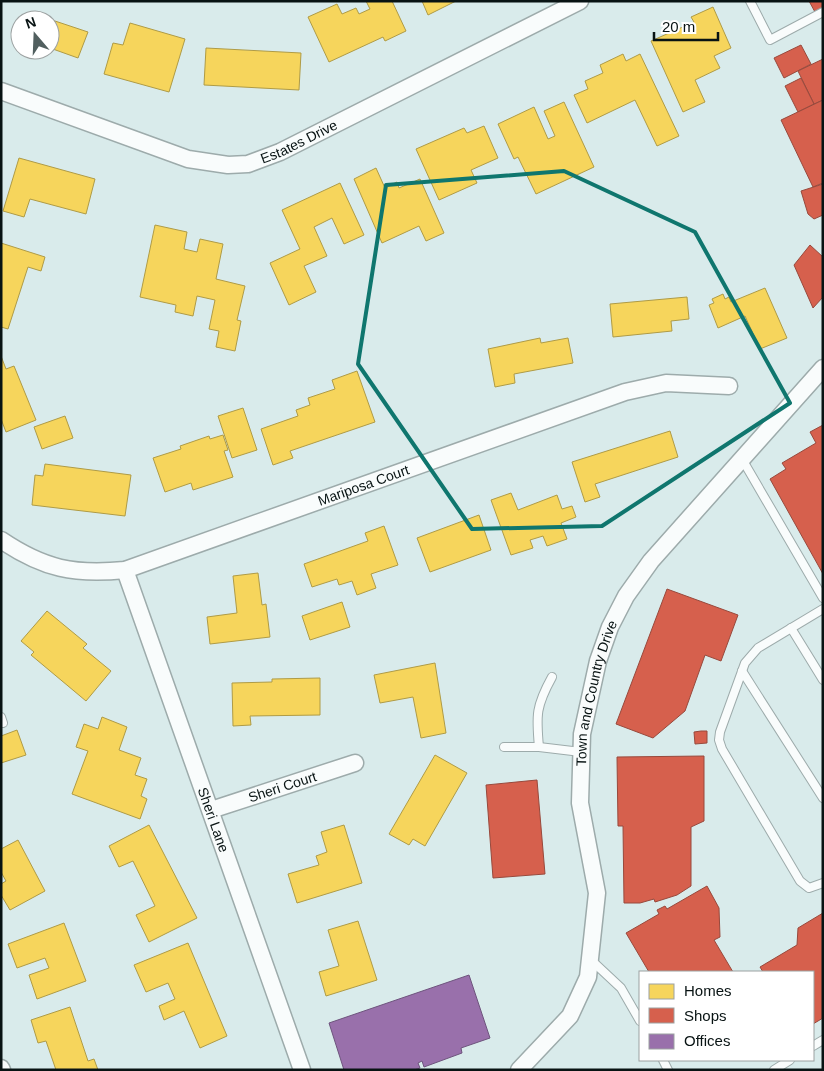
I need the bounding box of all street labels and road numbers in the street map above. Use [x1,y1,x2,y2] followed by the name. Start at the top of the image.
[258,116,340,167] street label: Estates Drive
[316,461,411,509] street label: Mariposa Court
[573,617,620,766] street label: Town and Country Drive
[246,768,319,805] street label: Sheri Court
[195,785,232,855] street label: Sheri Lane

